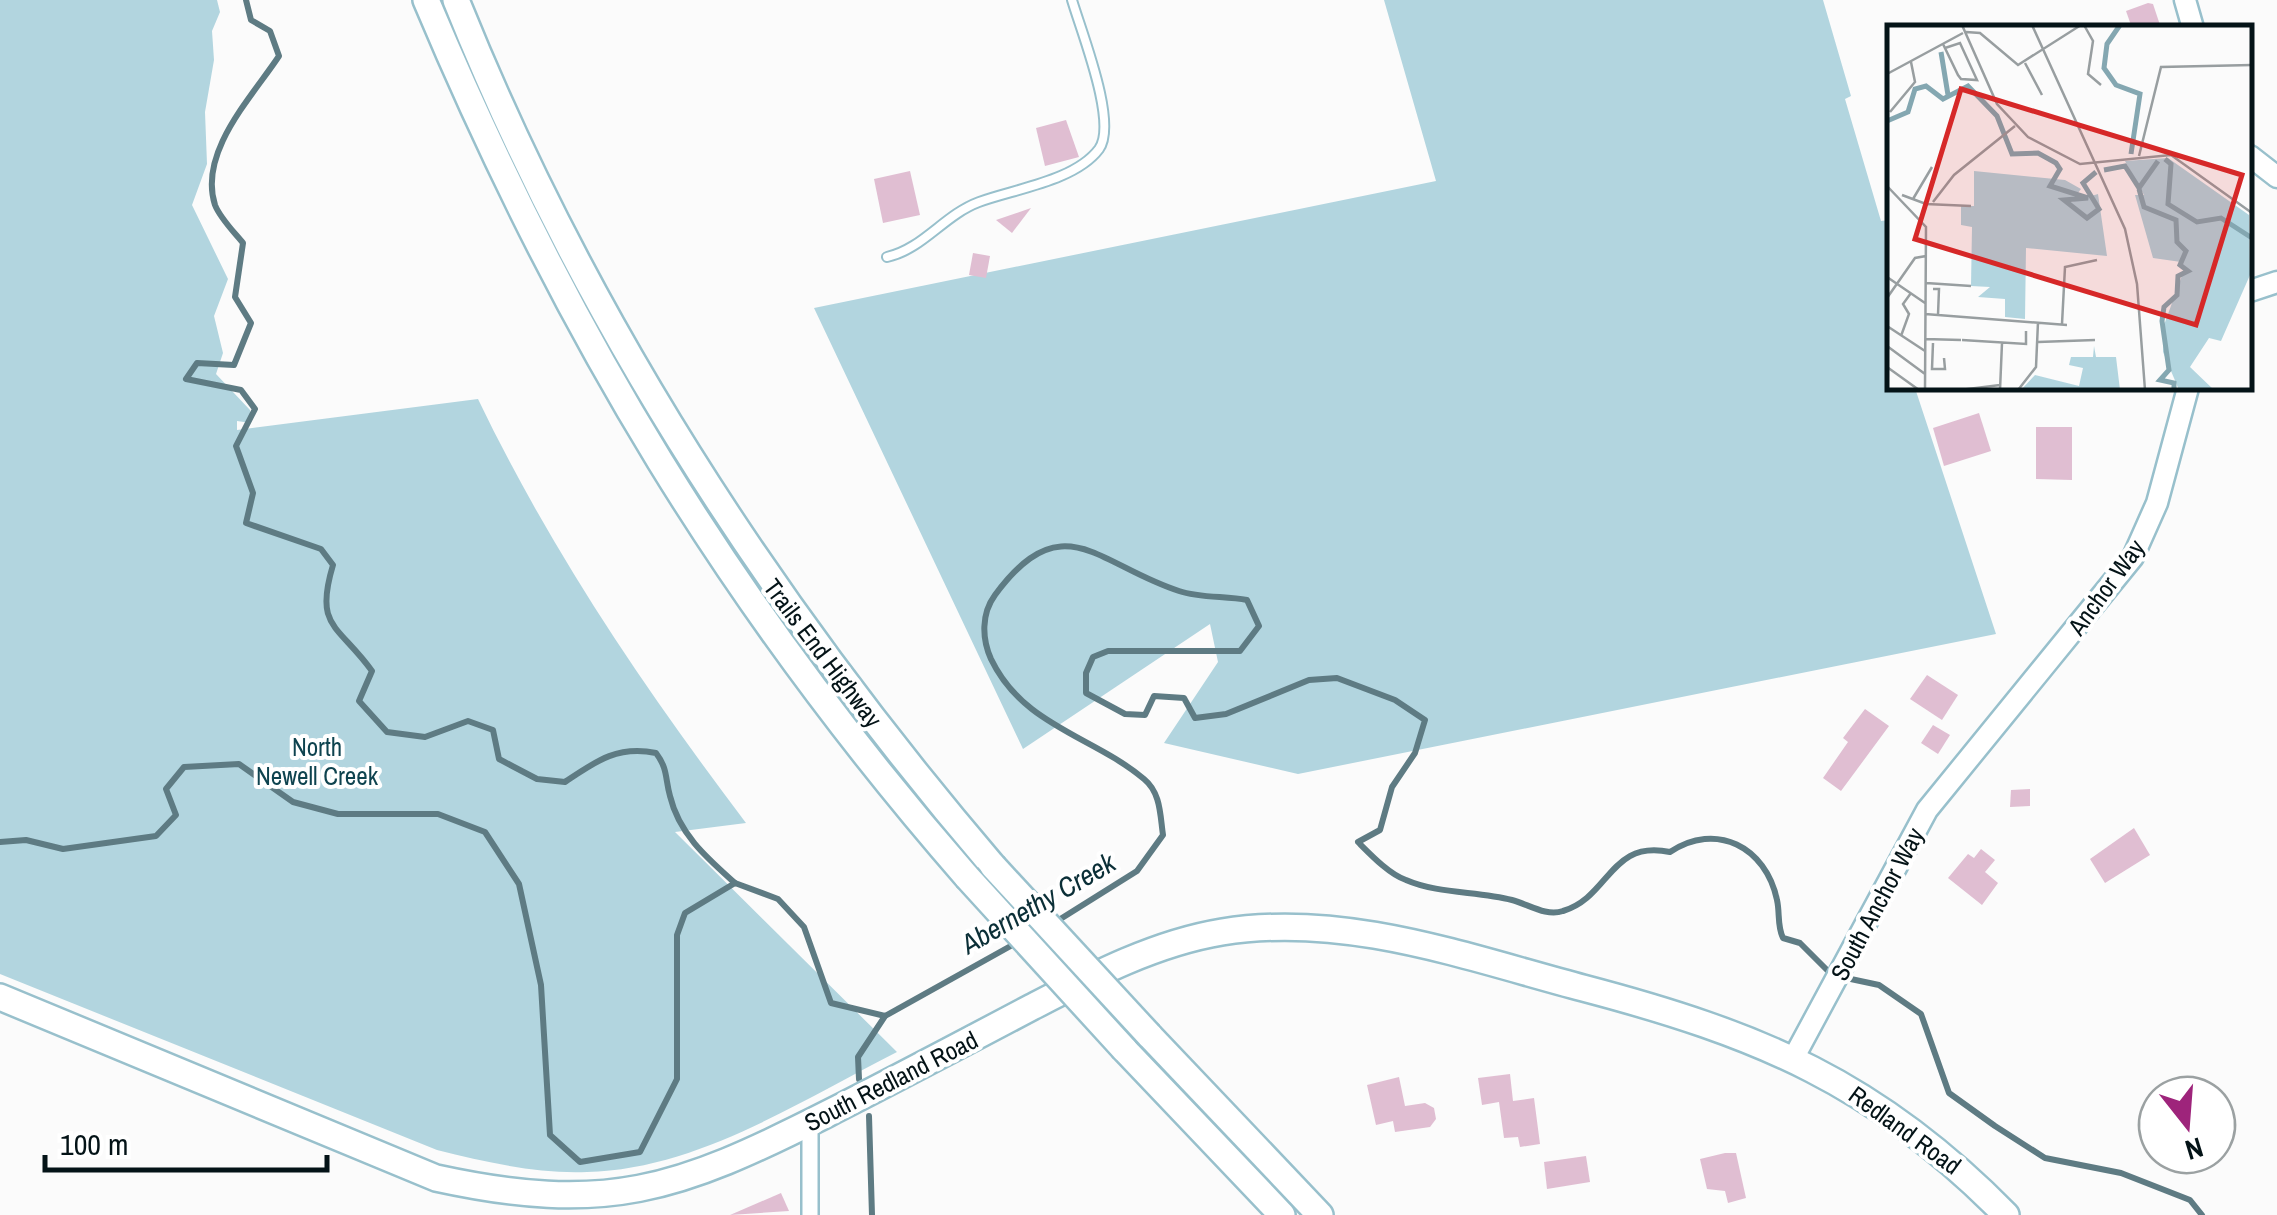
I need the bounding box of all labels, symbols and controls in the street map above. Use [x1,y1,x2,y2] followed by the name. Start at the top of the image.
[1887,25,2252,390] inset map
[2059,532,2153,643] street label: Anchor Way
[756,572,891,735] street label: Trails End Highway
[256,730,379,793] park label: North Newell Creek
[1822,821,1932,987] street label: South Anchor Way
[952,843,1123,964] water label: Abernethy Creek
[798,1023,984,1139] street label: South Redland Road
[2137,1075,2237,1175] north arrow
[1842,1078,1968,1182] street label: Redland Road
[45,1110,328,1172] scale bar
[60,1124,128,1164] text: 100 m
[2181,1128,2208,1170] text: N

